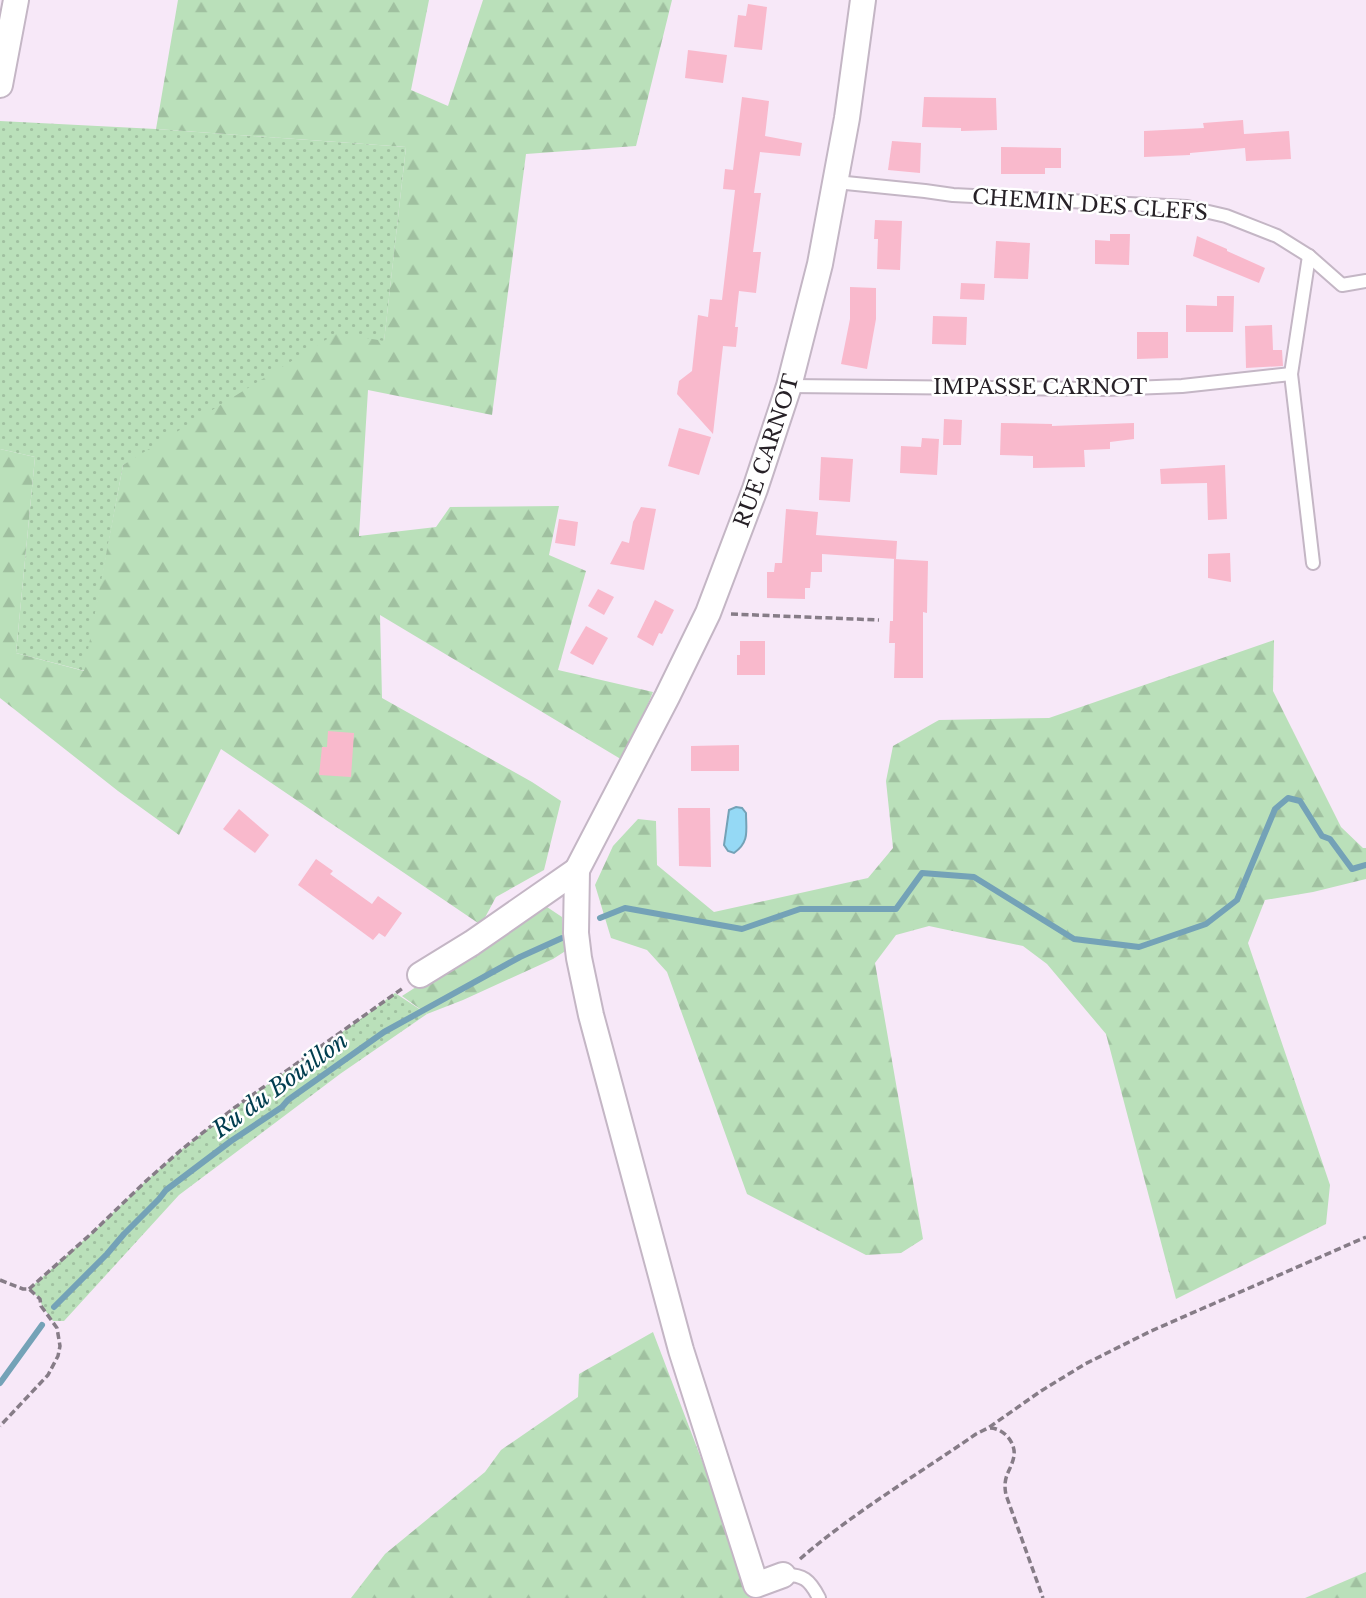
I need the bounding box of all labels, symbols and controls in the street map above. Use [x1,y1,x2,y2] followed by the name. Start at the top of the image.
[971,184,1209,226] street label: CHEMIN DES CLEFS
[729,371,805,531] street label: RUE CARNOT
[933,374,1147,400] street label: IMPASSE CARNOT
[206,1026,353,1144] water label: Ru du Bouillon

